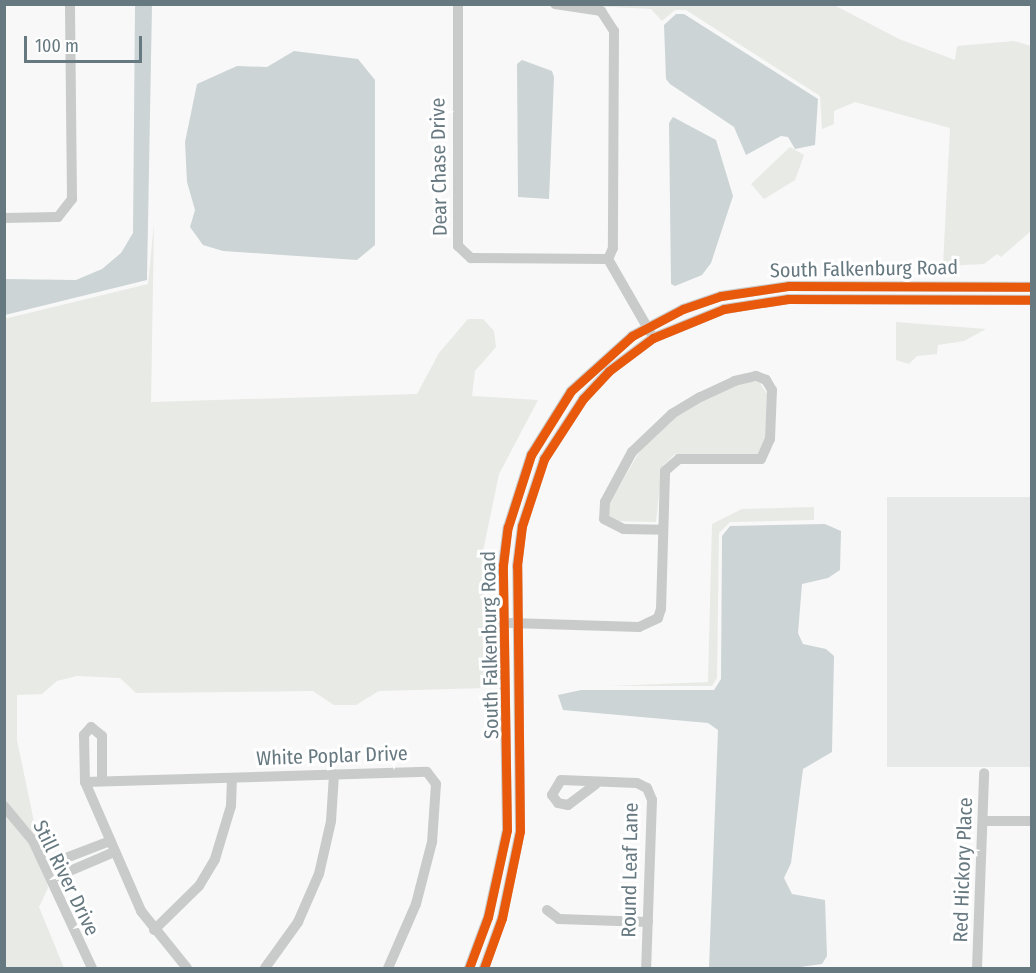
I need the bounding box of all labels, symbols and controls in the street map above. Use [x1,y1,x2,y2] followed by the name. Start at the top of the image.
[27,24,146,62] scale bar
[35,35,79,57] text: 100 m
[426,98,452,236] street label: Dear Chase Drive
[770,255,958,283] street label: South Falkenburg Road
[476,551,504,739] street label: South Falkenburg Road
[256,741,408,771] street label: White Poplar Drive
[948,797,978,943] street label: Red Hickory Place
[617,802,643,938] street label: Round Leaf Lane
[28,816,104,940] street label: Still River Drive

